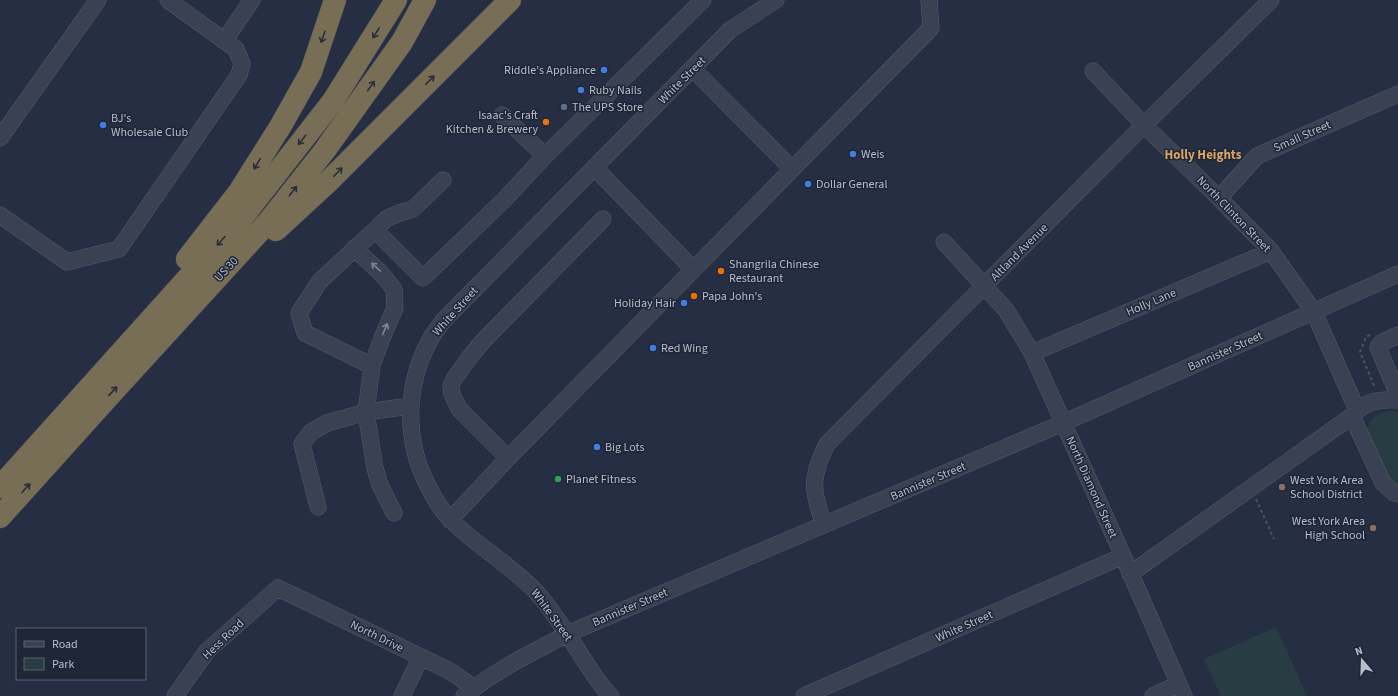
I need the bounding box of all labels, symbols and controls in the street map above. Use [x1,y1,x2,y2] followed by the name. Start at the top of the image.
[371,27,379,39] one-way arrow
[318,30,326,42] one-way arrow
[655,53,710,108] street label: White Street
[504,62,596,79] place label: Riddle's Appliance
[599,65,609,75] marker: Riddle's Appliance
[426,75,435,85] one-way arrow
[366,81,375,92] one-way arrow
[589,82,642,99] place label: Ruby Nails
[576,85,586,95] marker: Ruby Nails
[572,99,643,116] place label: The UPS Store
[559,102,569,112] marker: The UPS Store
[446,107,538,138] place label: Isaac's Craft Kitchen & Brewery
[111,110,188,141] place label: BJ's Wholesale Club
[1271,116,1334,157] street label: Small Street
[541,117,551,127] marker: Isaac's Craft Kitchen & Brewery
[98,120,108,130] marker: BJ's Wholesale Club
[298,135,307,146] one-way arrow
[861,146,884,163] place label: Weis
[1165,146,1242,164] district label: Holly Heights
[848,149,858,159] marker: Weis
[252,158,260,170] one-way arrow
[334,167,343,177] one-way arrow
[1193,172,1275,256] street label: North Clinton Street
[816,176,887,193] place label: Dollar General
[803,179,813,189] marker: Dollar General
[289,185,298,196] one-way arrow
[987,220,1052,285] street label: Altland Avenue
[216,236,225,247] one-way arrow
[210,253,242,286] street label: US 30
[729,256,819,287] place label: Shangrila Chinese Restaurant
[370,263,381,272] one-way arrow
[716,266,726,276] marker: Shangrila Chinese Restaurant
[429,283,482,340] street label: White Street
[1124,284,1179,321] street label: Holly Lane
[702,288,762,305] place label: Papa John's
[689,291,699,301] marker: Papa John's
[614,295,677,312] place label: Holiday Hair
[679,298,689,308] marker: Holiday Hair
[382,324,390,336] one-way arrow
[1185,327,1265,376] street label: Bannister Street
[661,340,708,357] place label: Red Wing
[648,343,658,353] marker: Red Wing
[108,387,117,397] one-way arrow
[1061,434,1122,541] street label: North Diamond Street
[605,439,644,456] place label: Big Lots
[592,442,602,452] marker: Big Lots
[888,458,969,505] street label: Bannister Street
[566,471,636,488] place label: Planet Fitness
[1290,472,1363,503] place label: West York Area School District
[553,474,563,484] marker: Planet Fitness
[1277,482,1287,492] marker: West York Area School District
[21,483,31,493] one-way arrow
[1292,513,1365,544] place label: West York Area High School
[1368,523,1378,533] marker: West York Area High School
[590,584,671,631] street label: Bannister Street
[527,586,576,645] street label: White Street
[933,606,996,647] street label: White Street
[199,615,248,664] street label: Hess Road
[347,616,406,657] street label: North Drive
[16,628,146,680] legend
[52,636,78,653] text: Road
[1342,640,1382,680] north arrow
[1353,643,1365,659] text: N
[52,656,74,673] text: Park

